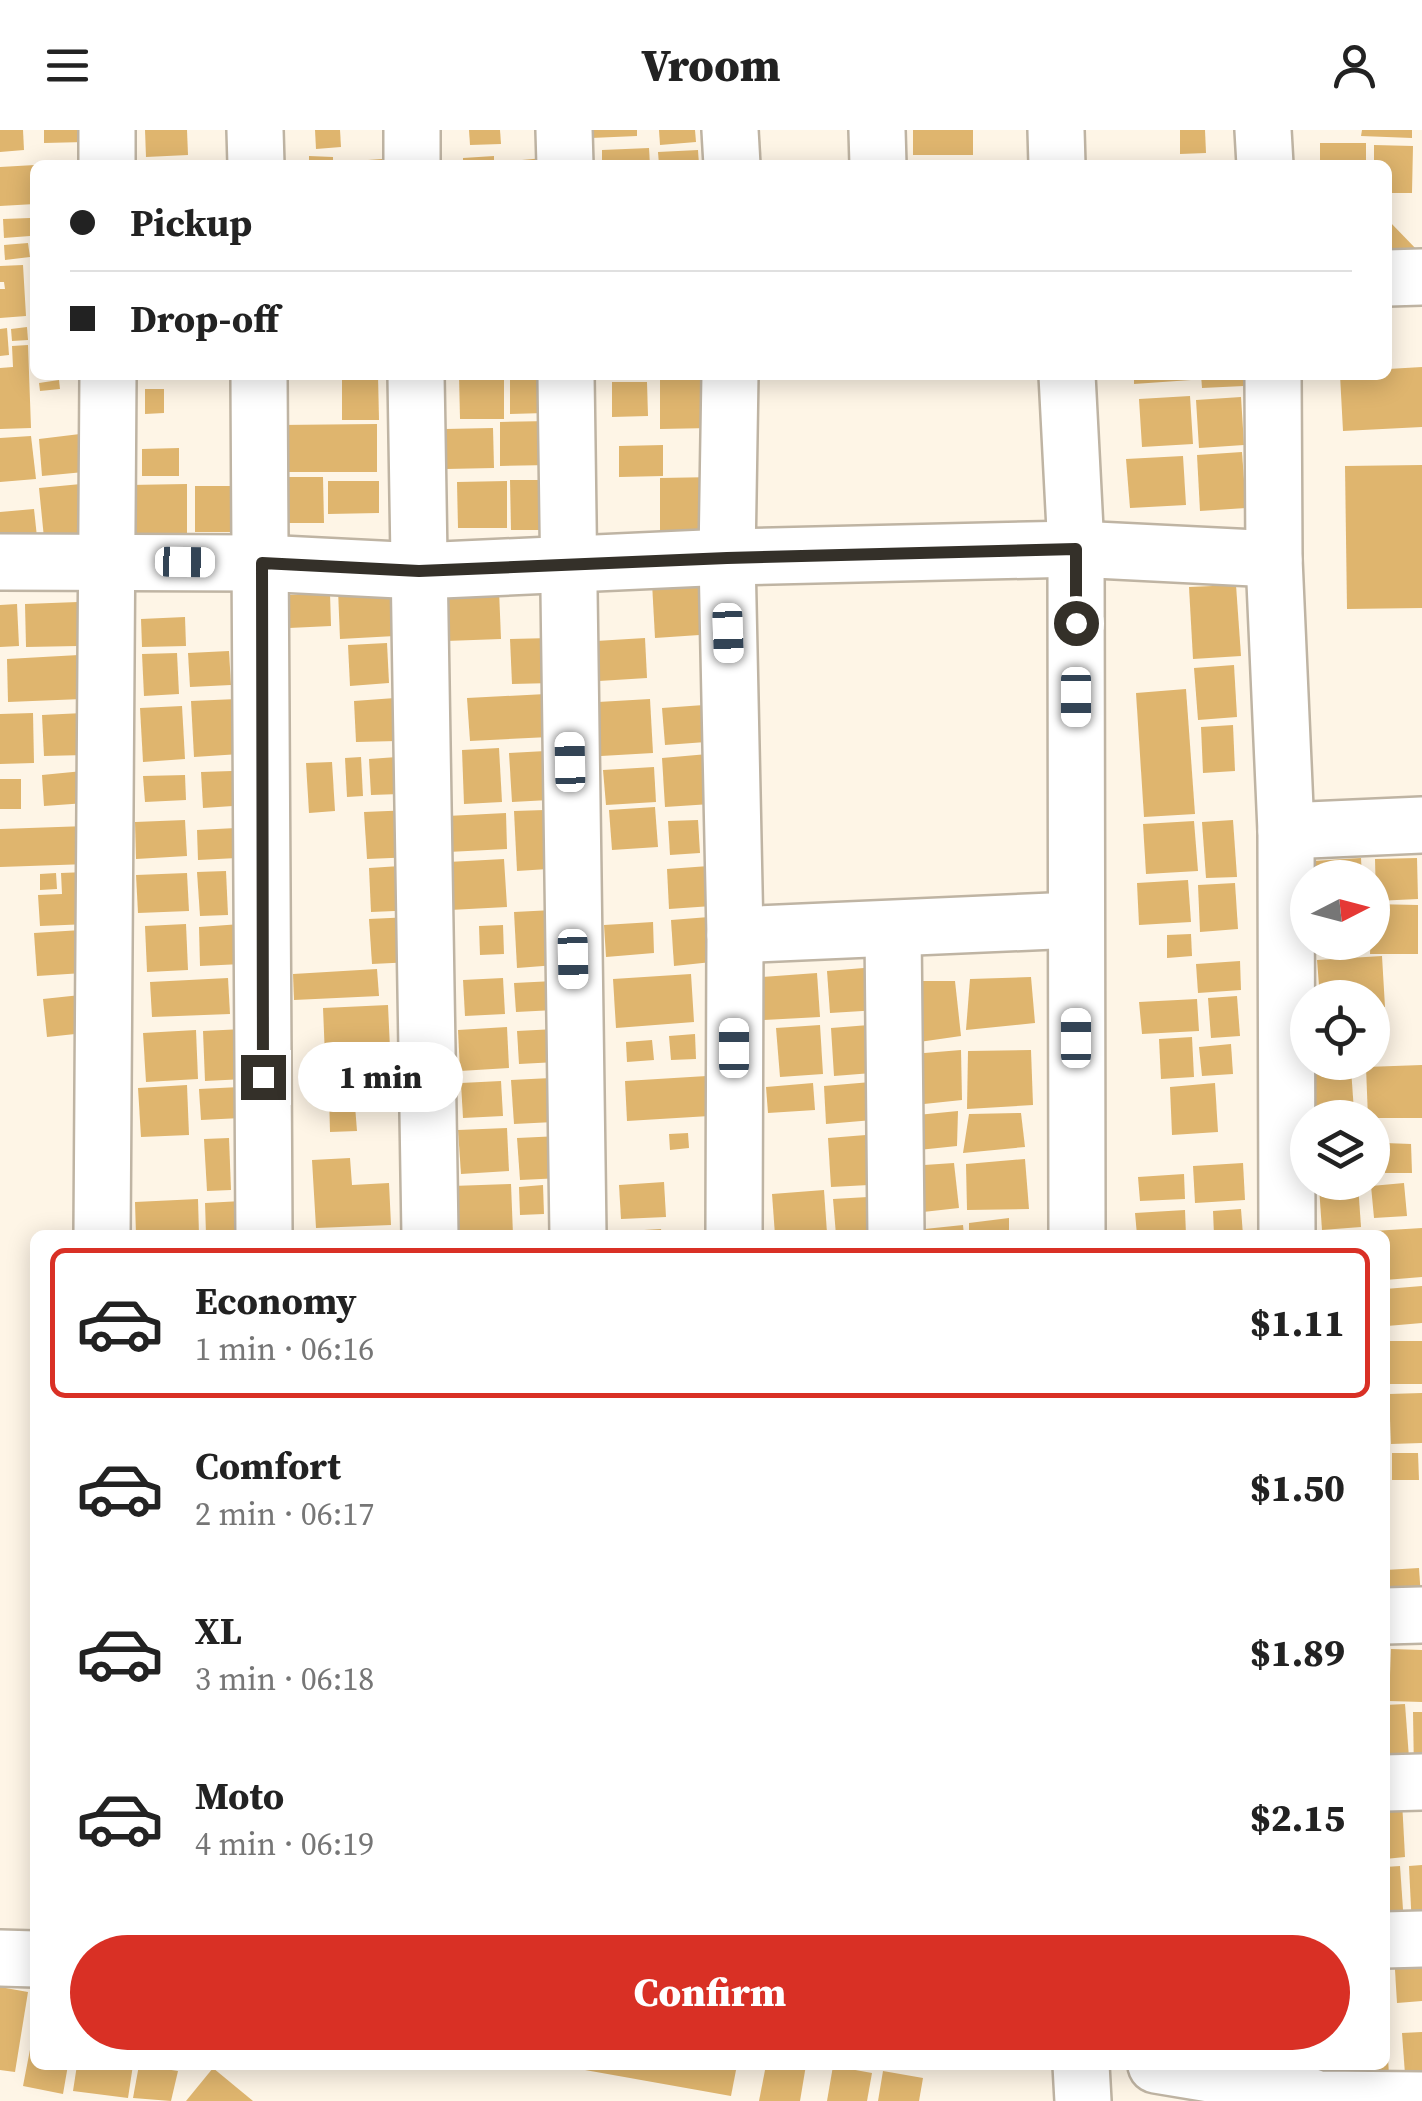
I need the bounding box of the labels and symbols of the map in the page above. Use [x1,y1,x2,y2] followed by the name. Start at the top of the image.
[155,546,215,578] car
[1054,601,1099,646] route start
[712,602,744,664] car
[1061,667,1091,727] car
[554,732,586,792] car
[1290,860,1390,960] north arrow
[557,929,589,989] car
[1061,1008,1091,1068] car
[719,1018,749,1078] car
[298,1042,463,1112] callout: 1 min
[241,1055,286,1100] route end

